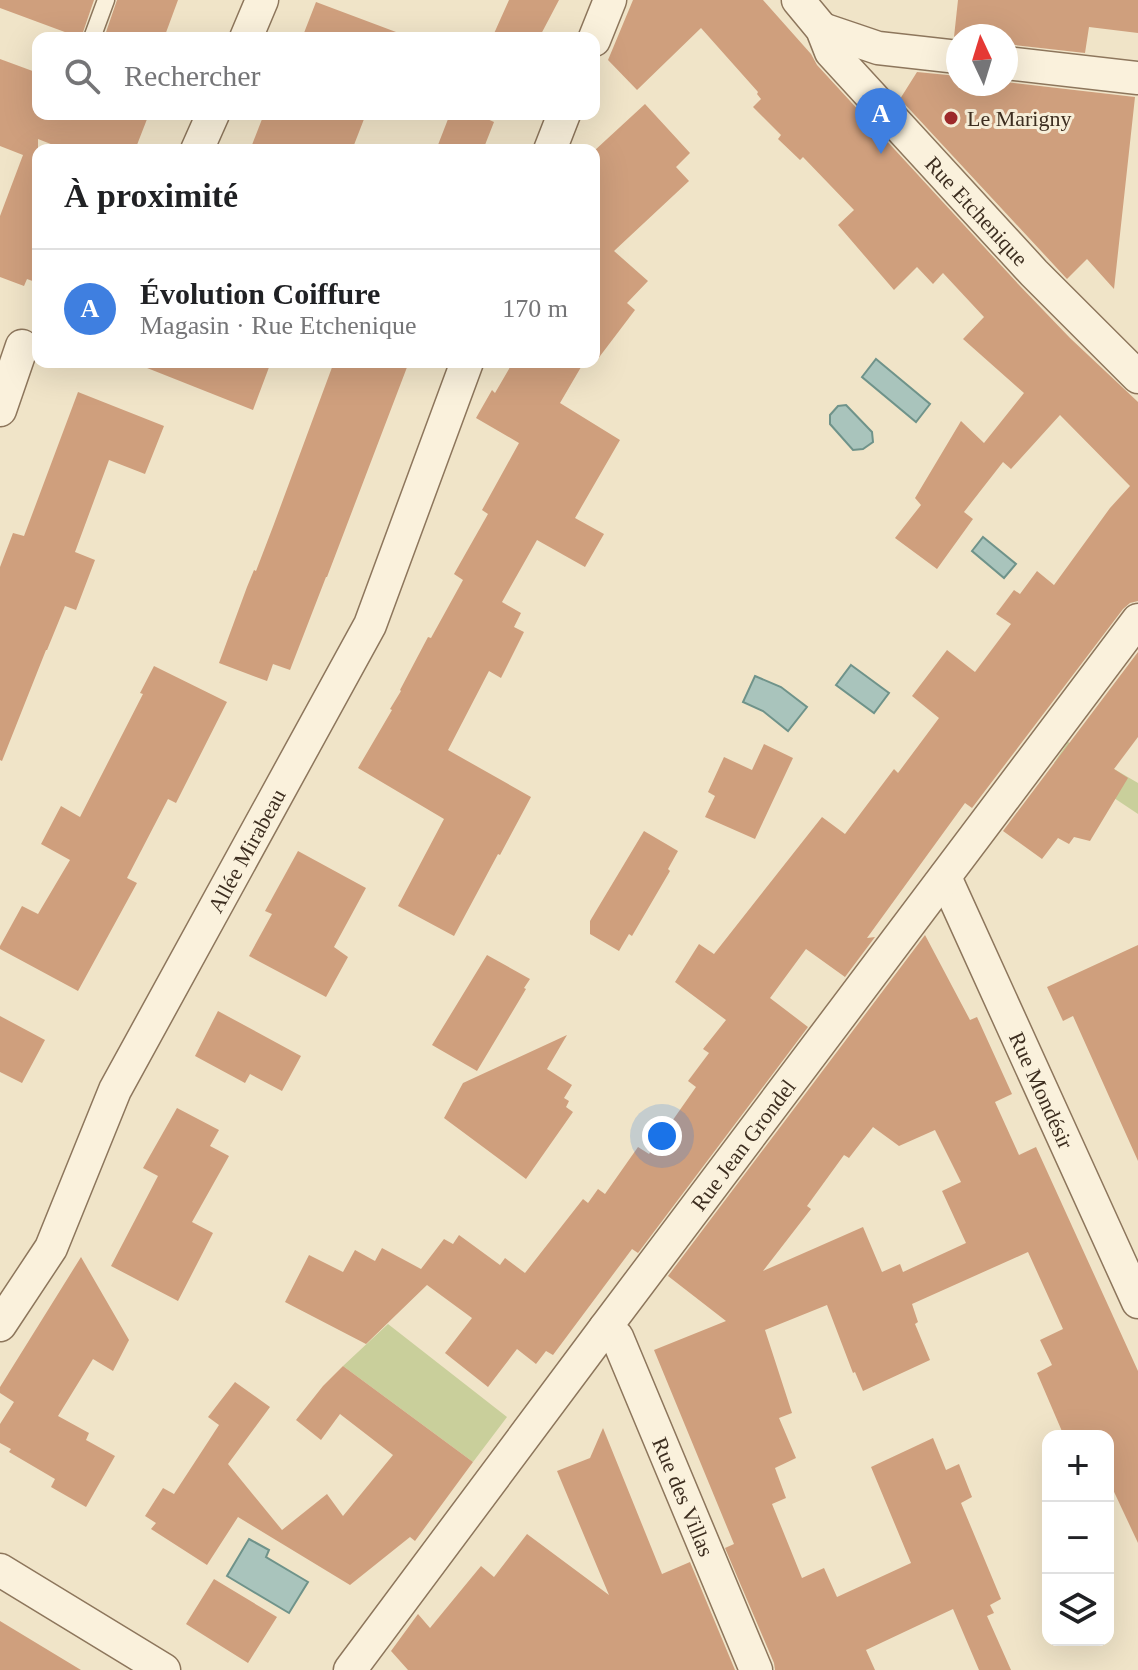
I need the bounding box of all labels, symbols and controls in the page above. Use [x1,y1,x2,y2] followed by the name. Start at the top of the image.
[946,24,1018,96] north arrow
[32,32,600,120] search box
[60,54,104,98] icon: search
[124,59,261,92] text: Rechercher
[855,88,907,154] pin: A
[967,106,1071,131] place label: Le Marigny
[942,109,960,127] marker: Le Marigny
[920,151,1033,271] street label: Rue Etchenique
[64,177,238,214] text: À proximité
[140,277,380,310] text: Évolution Coiffure
[81,294,99,323] text: A
[502,294,568,323] text: 170 m
[140,311,417,340] text: Magasin · Rue Etchenique
[203,784,291,917] street label: Allée Mirabeau
[1004,1028,1079,1153] street label: Rue Mondésir
[686,1075,801,1216] street label: Rue Jean Grondel
[642,1116,682,1156] your location
[1042,1430,1114,1646] map controls
[1042,1430,1114,1502] button: +
[647,1434,719,1560] street label: Rue des Villas
[1042,1502,1114,1574] button: −
[1042,1574,1114,1646] button: layers

